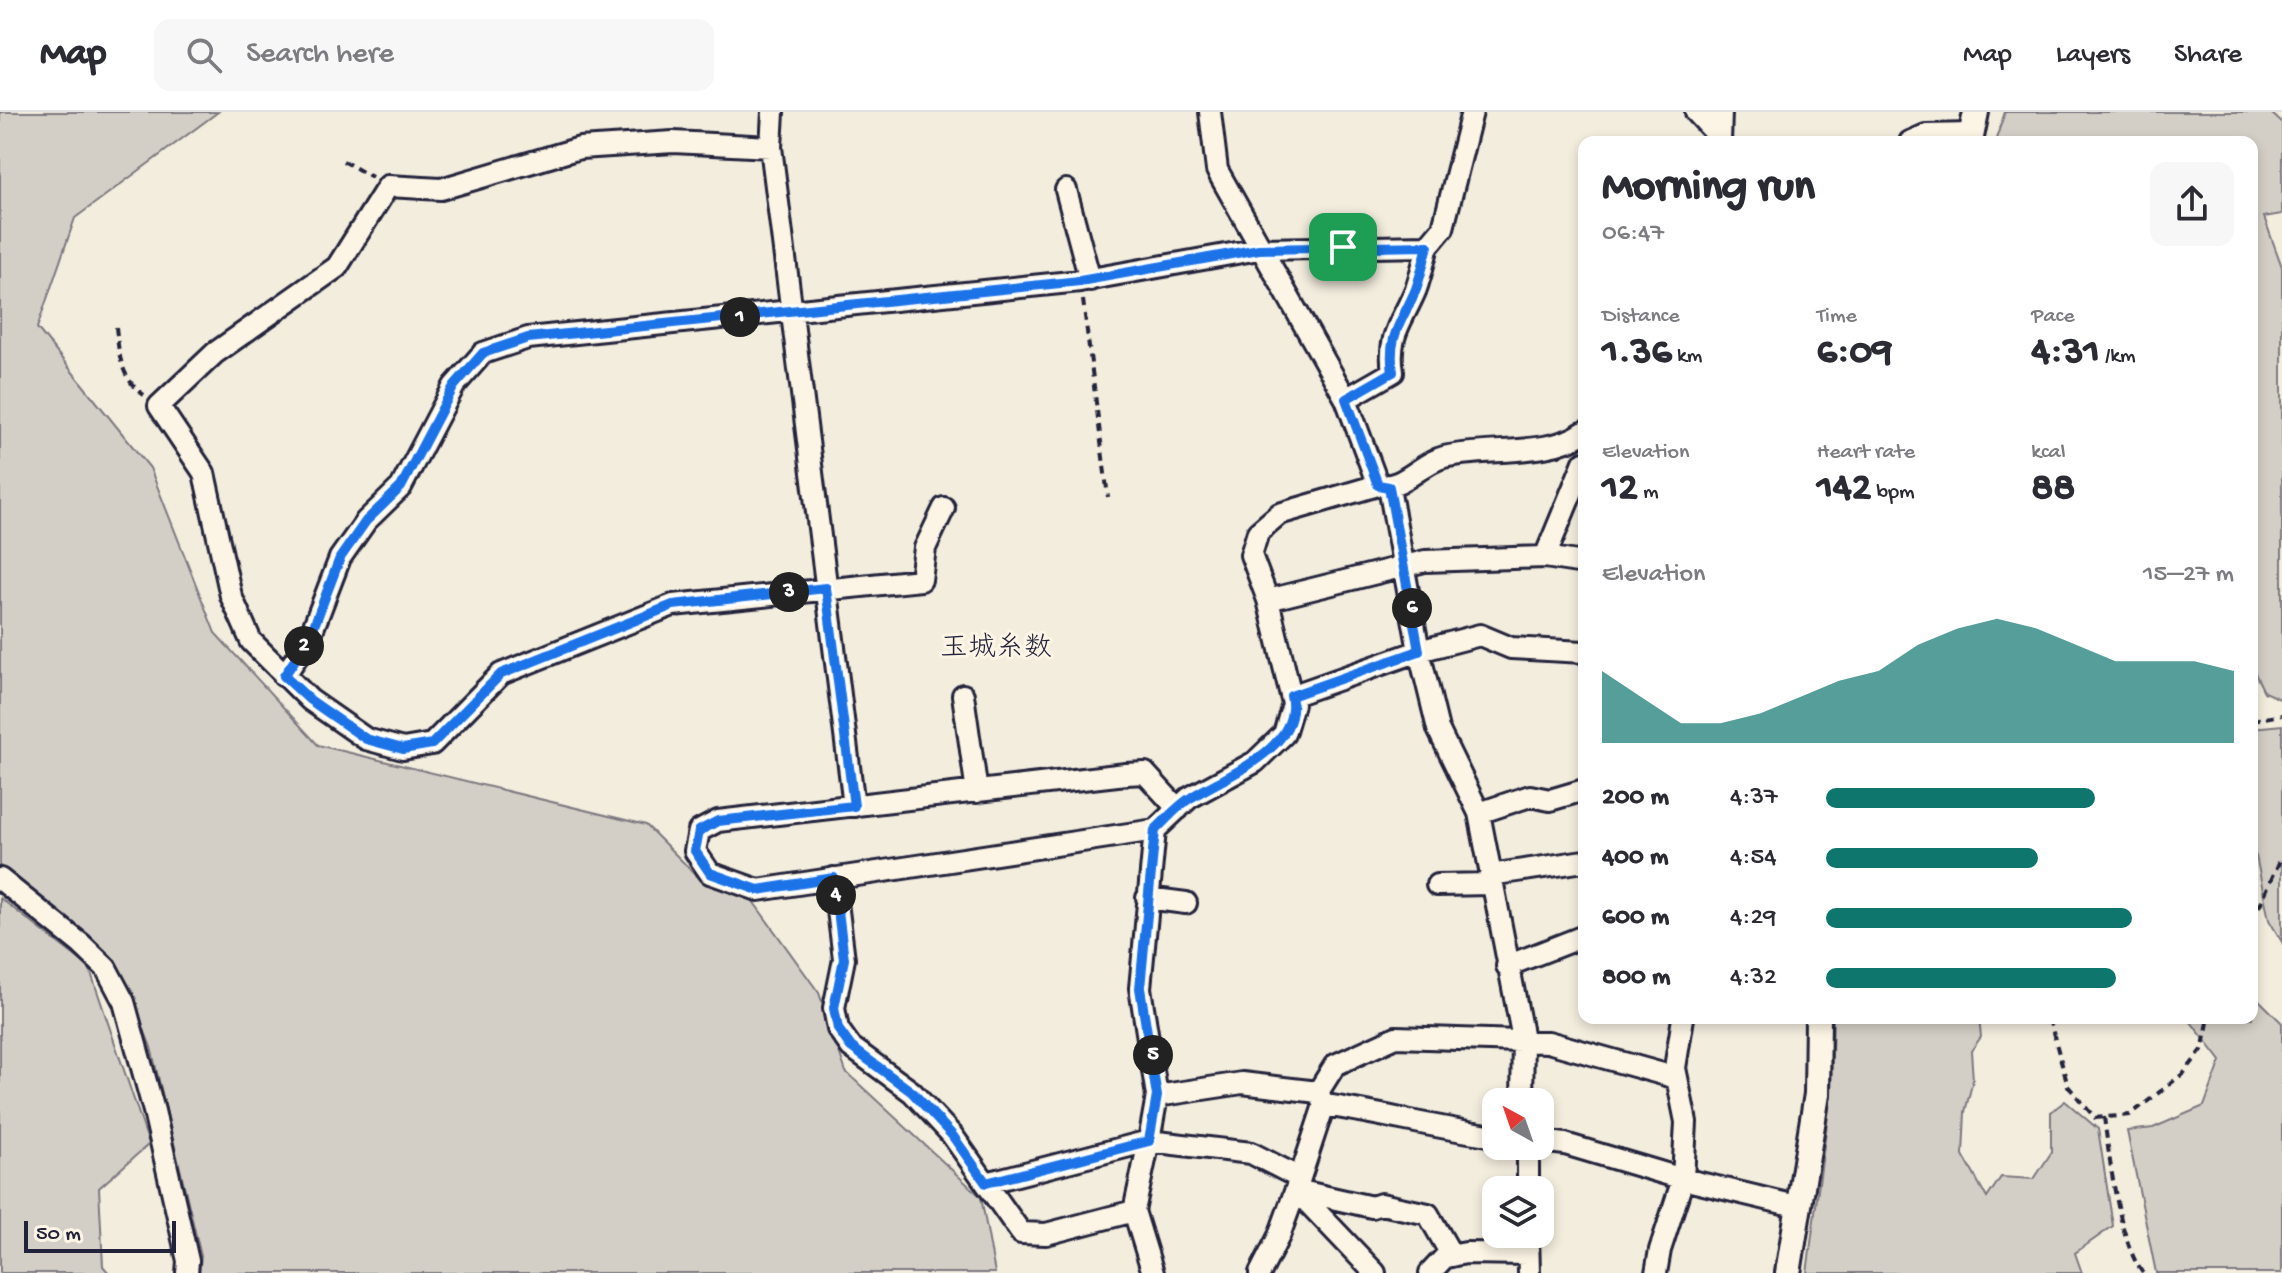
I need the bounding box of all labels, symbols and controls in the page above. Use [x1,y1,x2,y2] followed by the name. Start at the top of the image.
[154,19,714,91] search box
[40,33,106,77] text: Map
[182,33,226,77] icon: search
[246,38,394,73] text: Search here
[1963,39,2012,72] text: Map
[2056,39,2130,72] text: Layers
[2174,39,2242,72] text: Share
[2150,162,2234,246] button: share
[1602,163,1815,215] text: Morning run
[1309,213,1377,281] pin
[1602,219,1664,250] text: 06:47
[1321,225,1365,269] icon: arrive
[720,297,760,337] pin: 1
[736,304,744,330] text: 1
[1602,304,1680,330] text: Distance
[1817,304,1857,330] text: Time
[2031,304,2075,330] text: Pace
[1602,330,1672,377] text: 1.36
[1817,330,1892,377] text: 6:09
[2031,330,2100,377] text: 4:31
[1672,344,1702,370] text: km
[2100,344,2136,370] text: /km
[1602,440,1689,466] text: Elevation
[1817,440,1915,466] text: Heart rate
[2031,440,2066,466] text: kcal
[1602,466,1638,513] text: 12
[1817,466,1871,513] text: 142
[2031,466,2075,513] text: 88
[1638,480,1659,506] text: m
[1871,480,1915,506] text: bpm
[1602,560,1705,591] text: Elevation
[2143,560,2234,591] text: 15–27 m
[769,572,809,612] pin: 3
[783,579,795,605] text: 3
[1392,588,1432,628] pin: 6
[1406,595,1418,621] text: 6
[284,626,324,666] pin: 2
[940,632,1052,666] district label: 玉城糸数
[299,633,309,659] text: 2
[1602,783,1669,814] text: 200 m
[1730,783,1777,814] text: 4:37
[1602,843,1668,874] text: 400 m
[1730,843,1776,874] text: 4:54
[816,875,856,915] pin: 4
[831,882,841,908] text: 4
[1602,903,1669,934] text: 600 m
[1730,903,1776,934] text: 4:29
[1602,963,1670,994] text: 800 m
[1730,963,1777,994] text: 4:32
[1133,1035,1173,1075] pin: 5
[1147,1042,1159,1068] text: 5
[1482,1088,1554,1160] north arrow
[1482,1088,1554,1248] map controls
[1482,1176,1554,1248] button: layers
[24,1217,176,1253] scale bar
[36,1222,81,1248] text: 50 m

